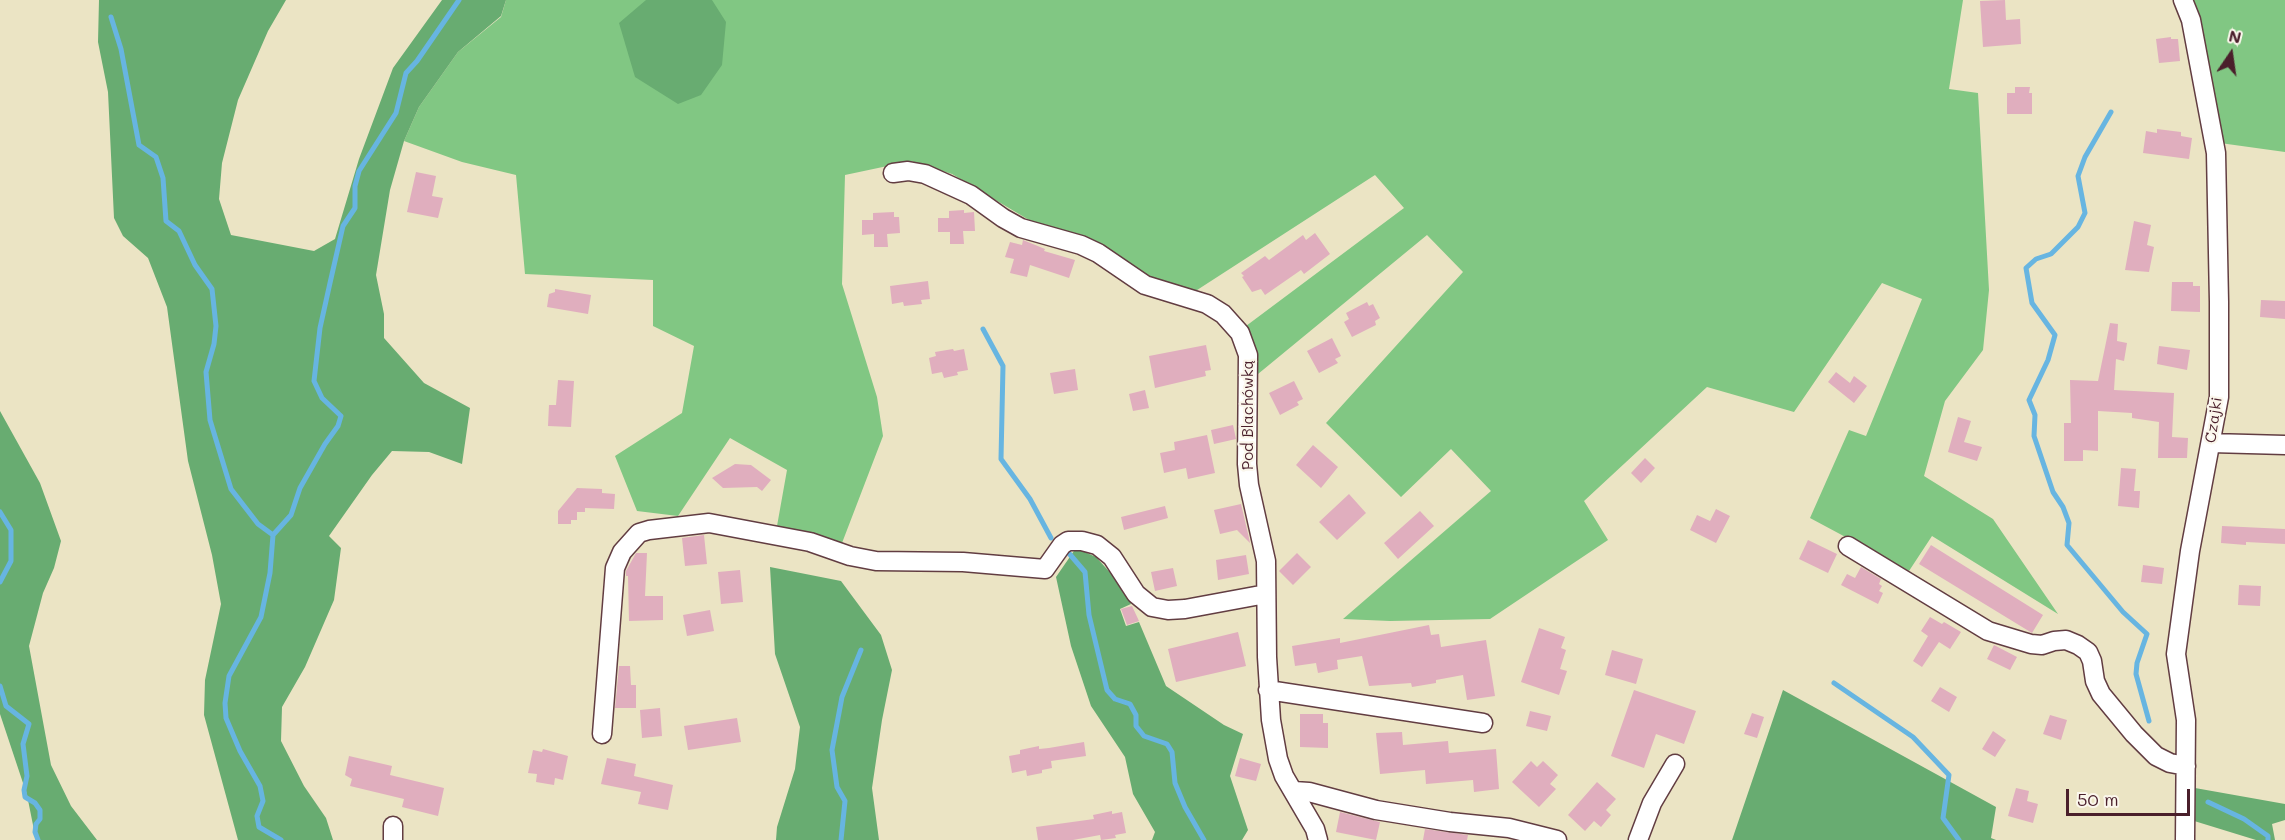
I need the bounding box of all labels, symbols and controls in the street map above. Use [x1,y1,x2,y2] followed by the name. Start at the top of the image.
[2201,24,2261,84] north arrow
[2227,24,2243,48] text: N
[1239,360,1257,470] street label: Pod Blachówką
[2202,396,2226,444] street label: Czajki
[2069,777,2194,815] scale bar
[2077,787,2119,811] text: 50 m

